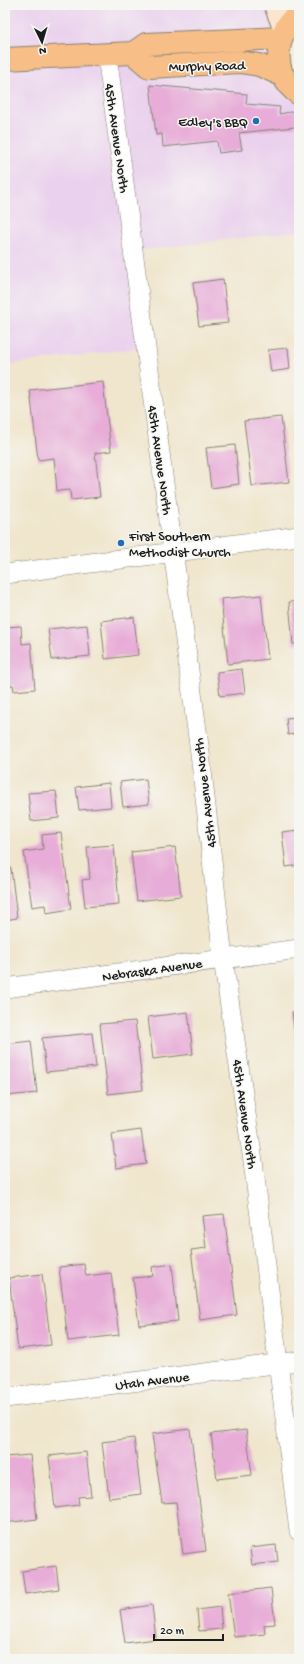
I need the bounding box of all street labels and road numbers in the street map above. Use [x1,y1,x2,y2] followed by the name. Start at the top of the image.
[169,58,247,77] street label: Murphy Road
[99,82,132,195] street label: 45th Avenue North
[142,404,175,517] street label: 45th Avenue North
[191,736,222,849] street label: 45th Avenue North
[101,956,204,987] street label: Nebraska Avenue
[227,1058,260,1171] street label: 45th Avenue North
[114,1369,191,1395] street label: Utah Avenue

